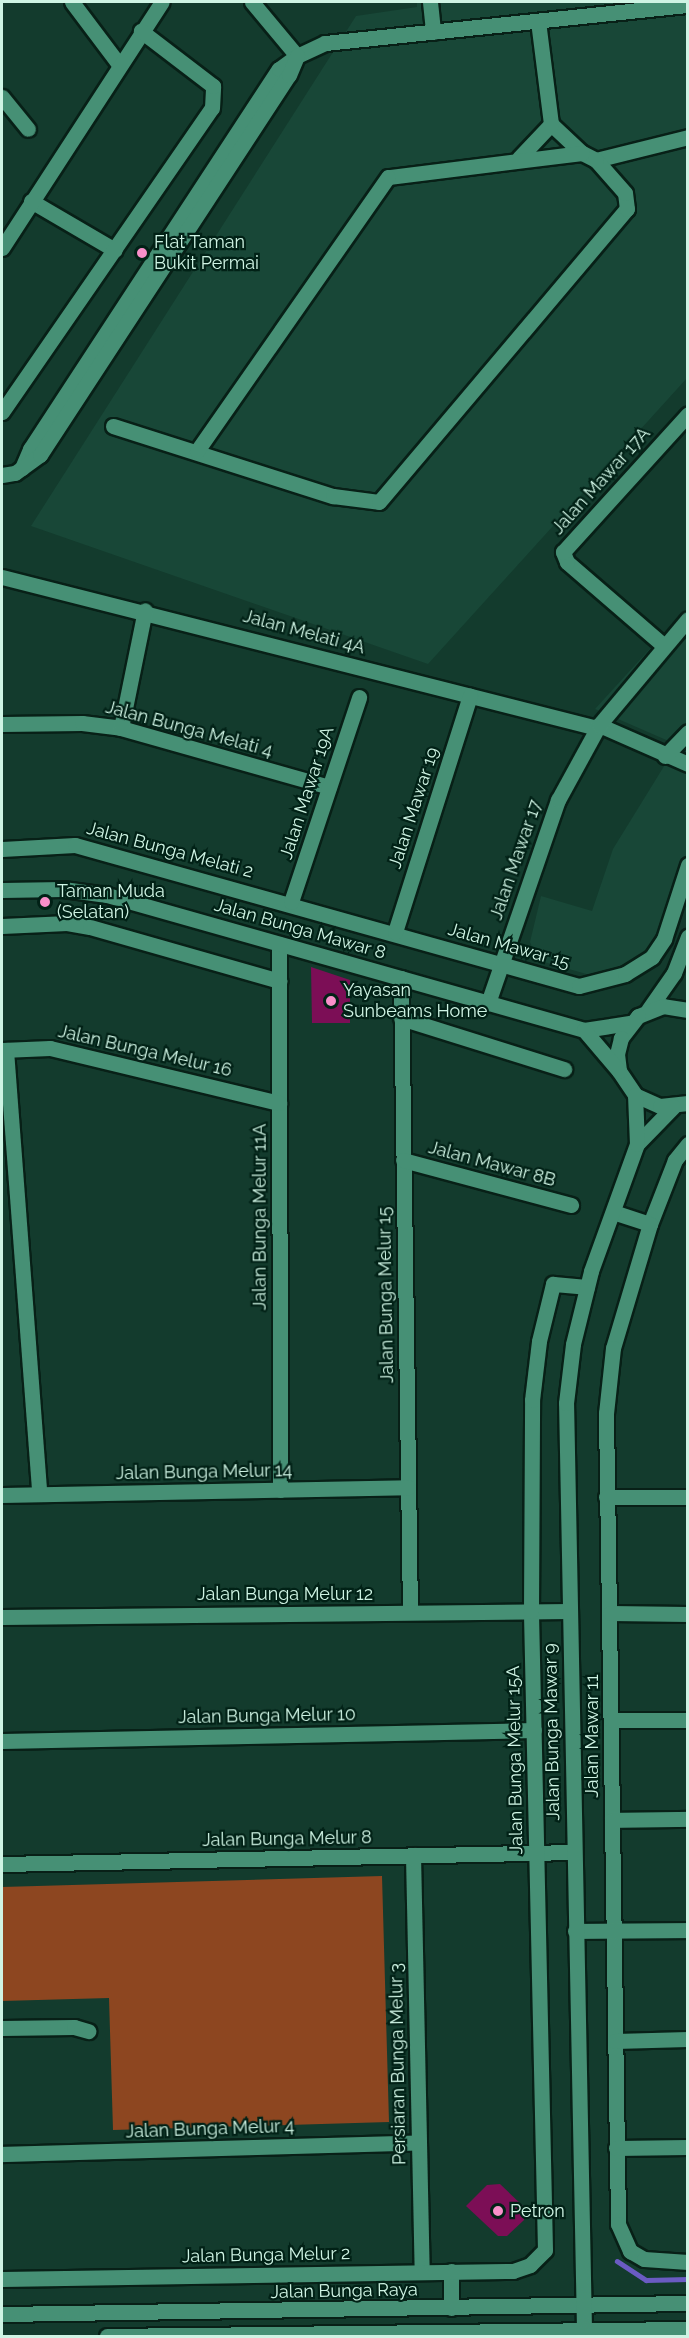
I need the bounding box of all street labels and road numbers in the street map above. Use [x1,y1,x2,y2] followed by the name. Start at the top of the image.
[547,423,655,539] street label: Jalan Mawar 17A
[241,605,367,659] street label: Jalan Melati 4A
[103,696,275,762] street label: Jalan Bunga Melati 4
[275,724,339,862] street label: Jalan Mawar 19A
[384,744,444,872] street label: Jalan Mawar 19
[485,797,547,923] street label: Jalan Mawar 17
[84,817,256,883] street label: Jalan Bunga Melati 2
[212,894,388,964] street label: Jalan Bunga Mawar 8
[445,918,573,974] street label: Jalan Mawar 15
[56,1020,234,1082] street label: Jalan Bunga Melur 16
[249,1123,271,1311] street label: Jalan Bunga Melur 11A
[426,1137,558,1191] street label: Jalan Mawar 8B
[374,1206,398,1384] street label: Jalan Bunga Melur 15
[115,1460,293,1484] street label: Jalan Bunga Melur 14
[197,1583,373,1605] street label: Jalan Bunga Melur 12
[540,1643,564,1821] street label: Jalan Bunga Mawar 9
[503,1665,527,1855] street label: Jalan Bunga Melur 15A
[581,1674,603,1798] street label: Jalan Mawar 11
[178,1704,356,1728] street label: Jalan Bunga Melur 10
[202,1827,372,1851] street label: Jalan Bunga Melur 8
[385,1963,411,2165] street label: Persiaran Bunga Melur 3
[125,2115,295,2143] street label: Jalan Bunga Melur 4
[181,2243,351,2267] street label: Jalan Bunga Melur 2
[270,2279,418,2303] street label: Jalan Bunga Raya

